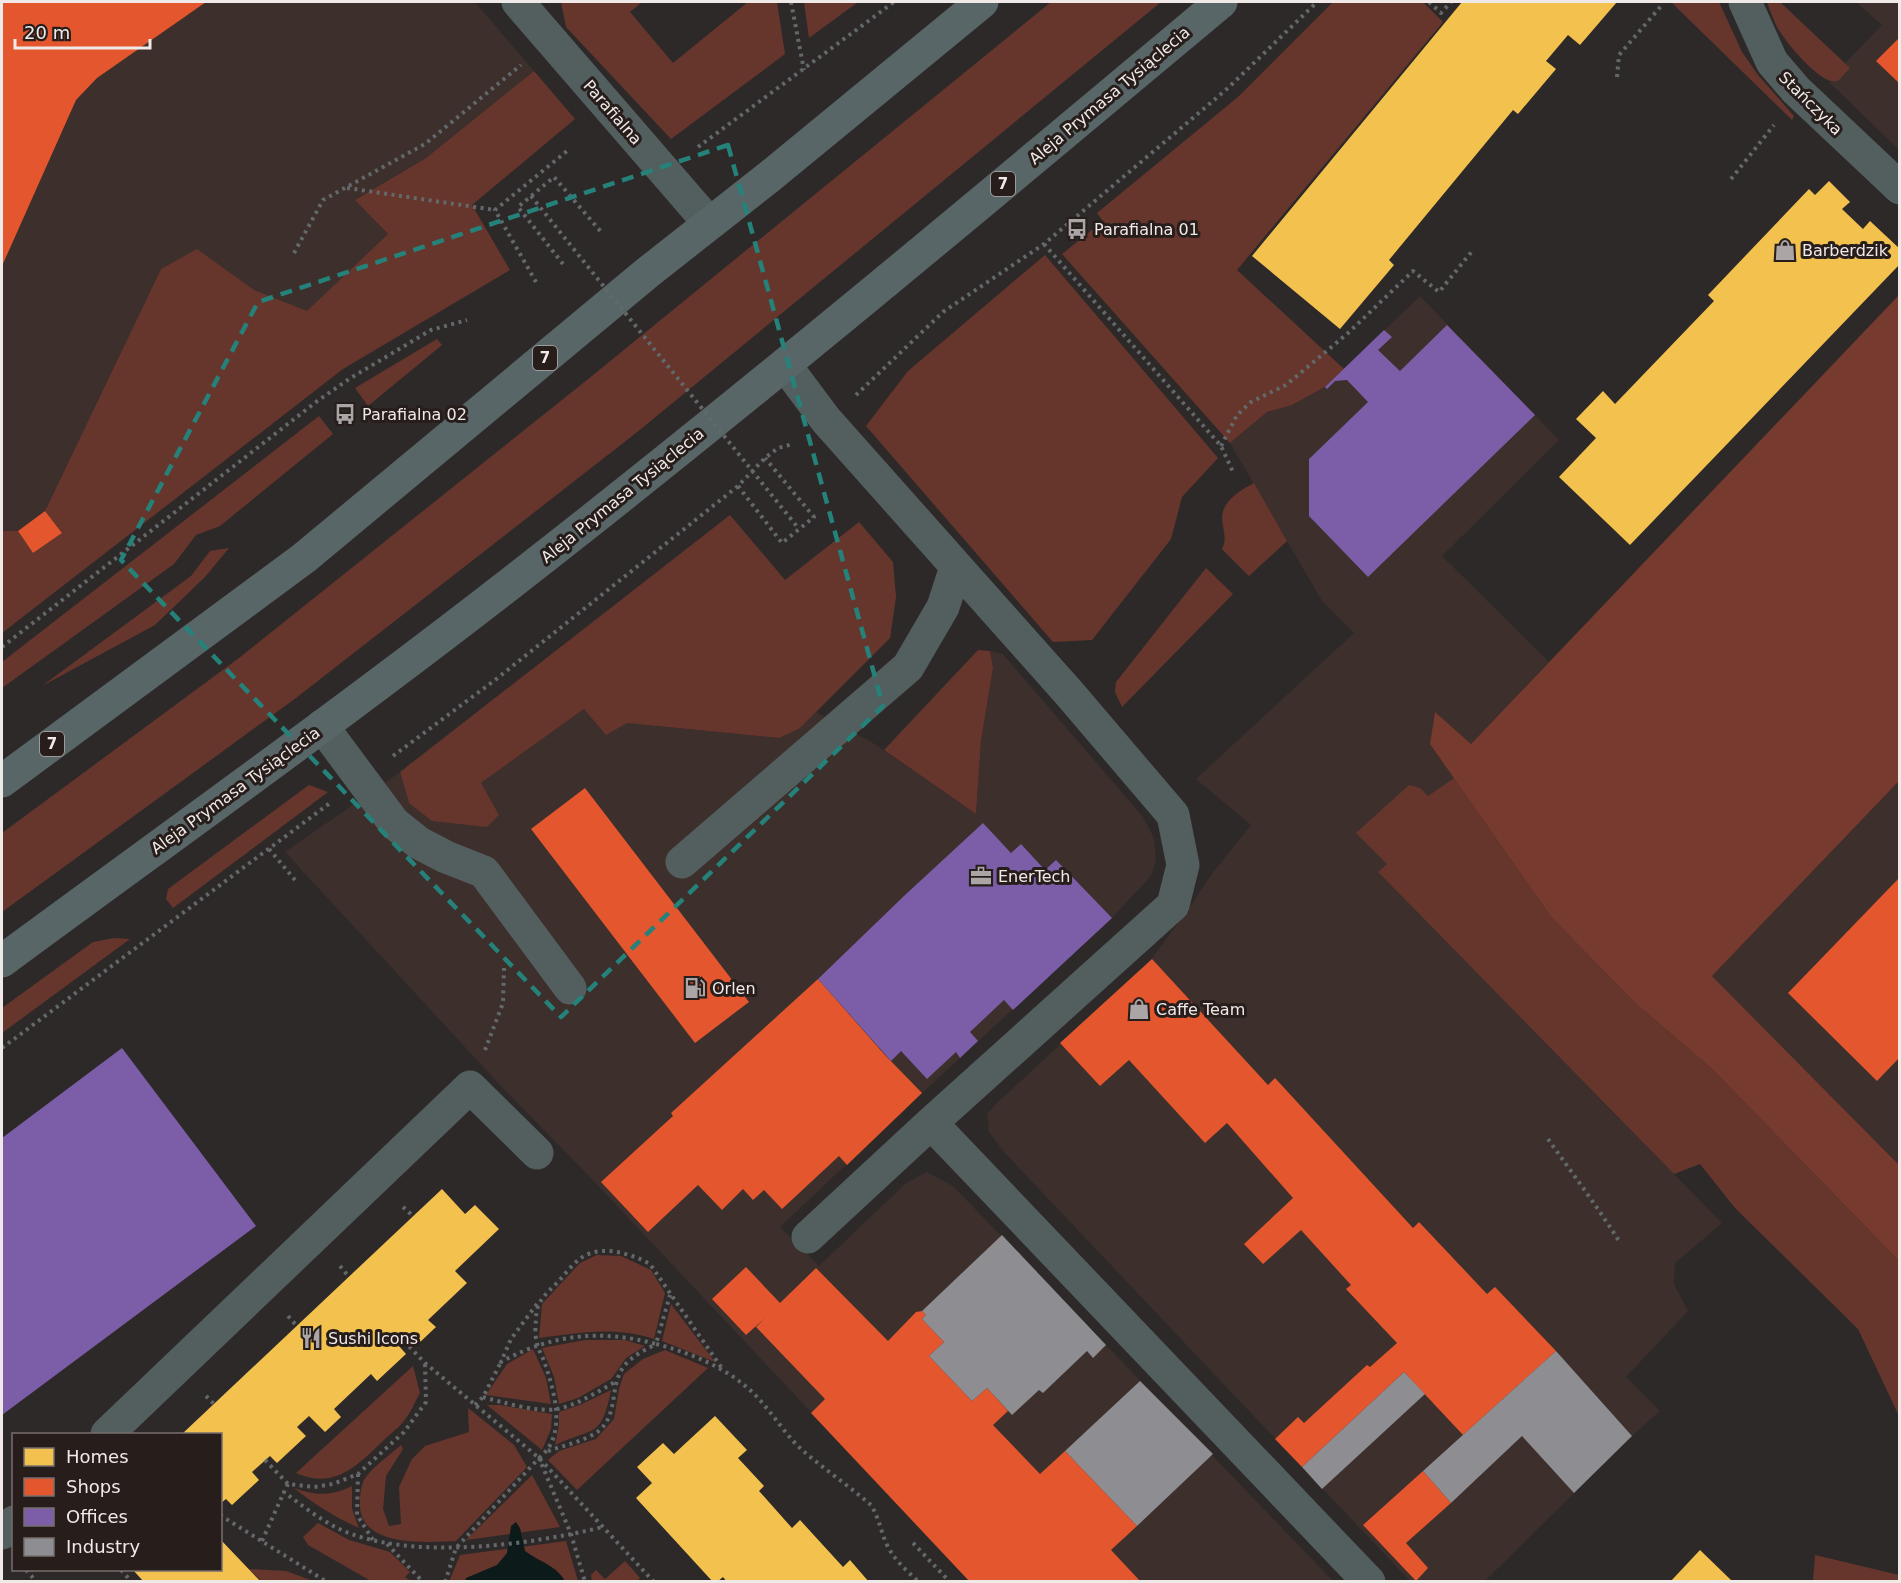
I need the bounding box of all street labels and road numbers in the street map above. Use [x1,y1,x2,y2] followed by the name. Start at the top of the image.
[1025,23,1194,168] street label: Aleja Prymasa Tysiąclecia
[1775,68,1846,139] street label: Stańczyka
[579,76,646,149] street label: Parafialna
[991,172,1015,196] road number: 7
[533,346,557,370] road number: 7
[537,424,708,567] street label: Aleja Prymasa Tysiąclecia
[147,723,323,858] street label: Aleja Prymasa Tysiąclecia
[40,732,64,756] road number: 7

